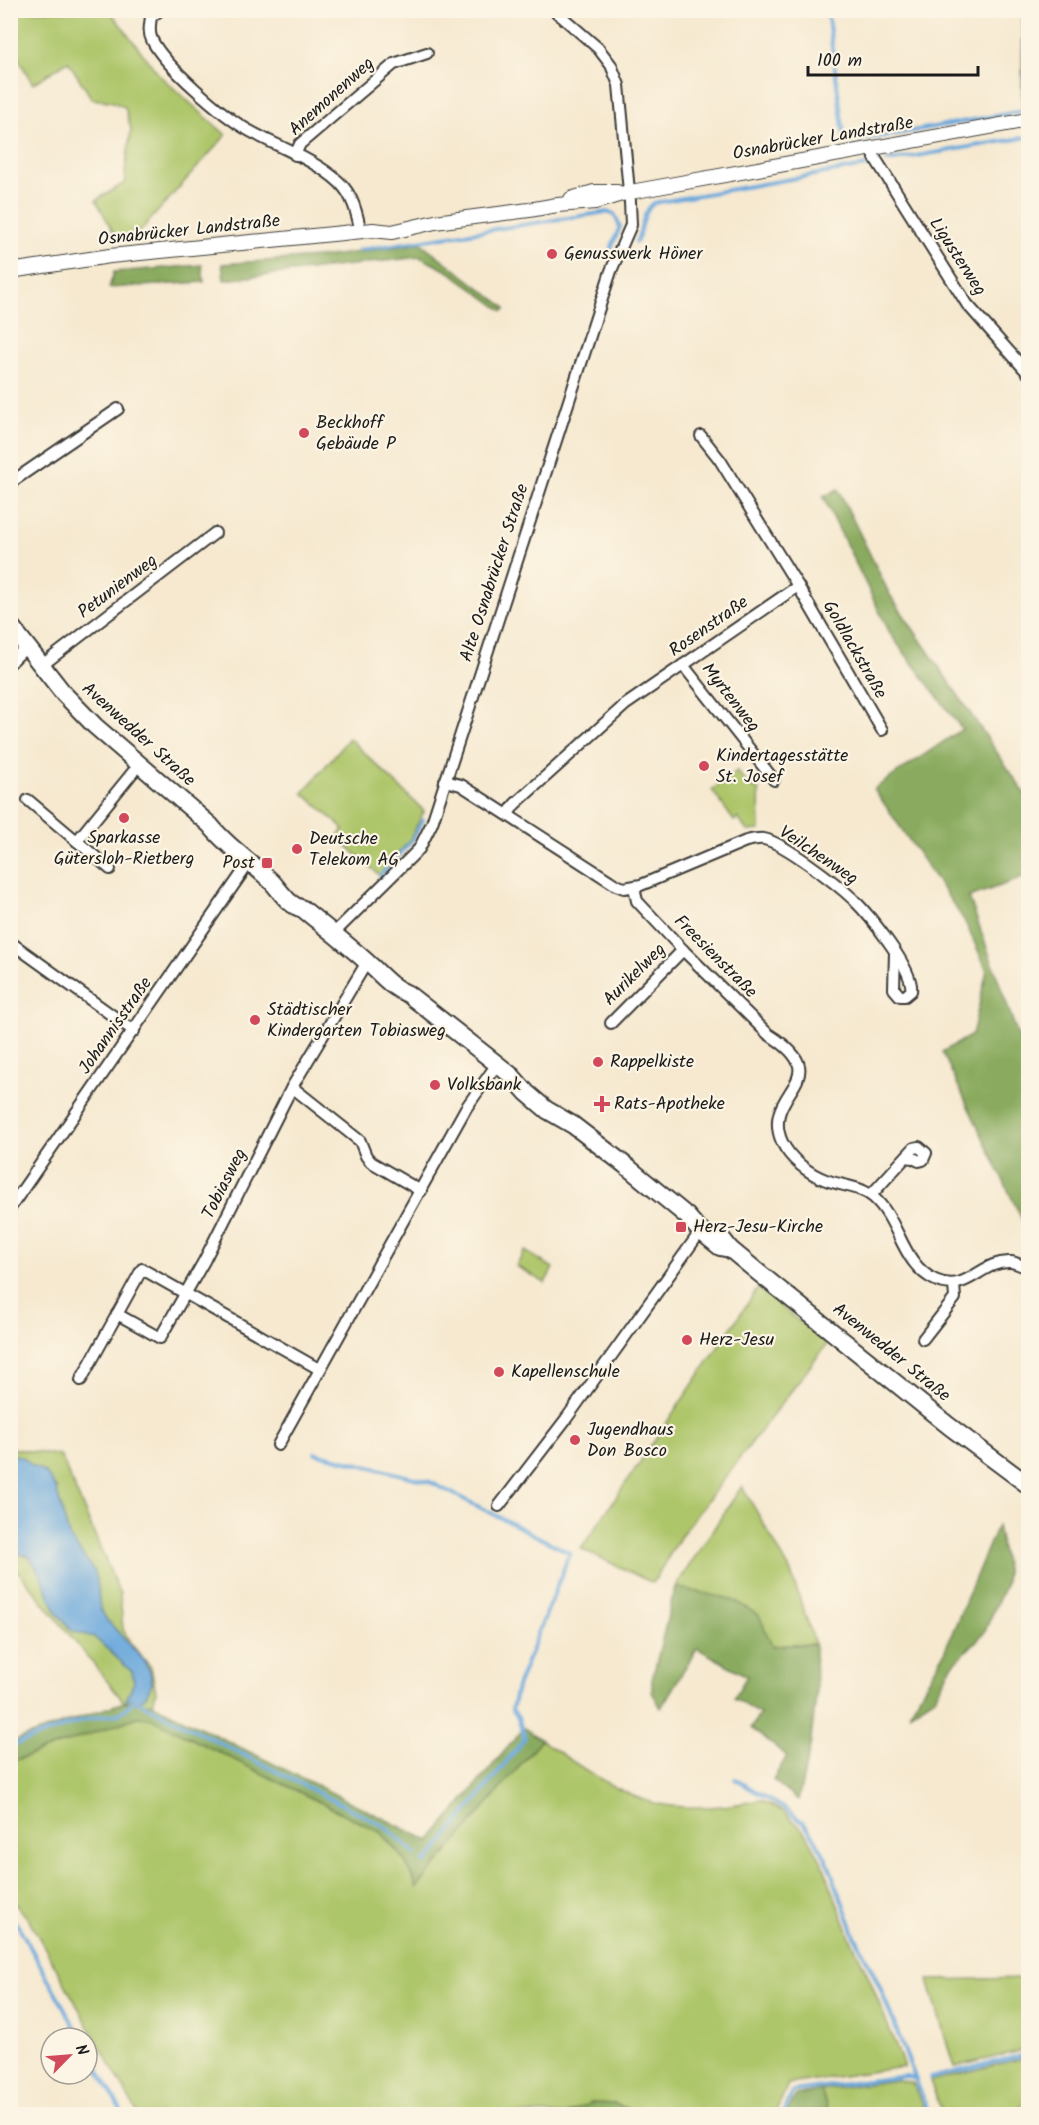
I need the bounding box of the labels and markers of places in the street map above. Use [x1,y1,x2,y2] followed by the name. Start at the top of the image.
[564,240,703,269] place label: Genusswerk Höner
[545,247,559,261] marker: Genusswerk Höner
[316,409,397,459] place label: Beckhoff Gebäude P
[297,426,311,440] marker: Beckhoff Gebäude P
[716,742,848,792] place label: Kindertagesstätte St. Josef
[697,759,711,773] marker: Kindertagesstätte St. Josef
[117,811,131,825] marker: Sparkasse Gütersloh-Rietberg
[54,824,194,874] place label: Sparkasse Gütersloh-Rietberg
[309,825,399,875] place label: Deutsche Telekom AG
[290,842,304,856] marker: Deutsche Telekom AG
[222,849,256,878] place label: Post
[260,856,274,870] marker: Post
[267,996,446,1046] place label: Städtischer Kindergarten Tobiasweg
[248,1013,262,1027] marker: Städtischer Kindergarten Tobiasweg
[610,1048,694,1077] place label: Rappelkiste
[591,1055,605,1069] marker: Rappelkiste
[447,1071,522,1100] place label: Volksbank
[428,1078,442,1092] marker: Volksbank
[614,1090,725,1119] place label: Rats-Apotheke
[595,1097,609,1111] marker: Rats-Apotheke
[693,1213,823,1242] place label: Herz-Jesu-Kirche
[674,1220,688,1234] marker: Herz-Jesu-Kirche
[699,1326,774,1355] place label: Herz-Jesu
[680,1333,694,1347] marker: Herz-Jesu
[511,1358,620,1387] place label: Kapellenschule
[492,1365,506,1379] marker: Kapellenschule
[587,1416,674,1466] place label: Jugendhaus Don Bosco
[568,1433,582,1447] marker: Jugendhaus Don Bosco

